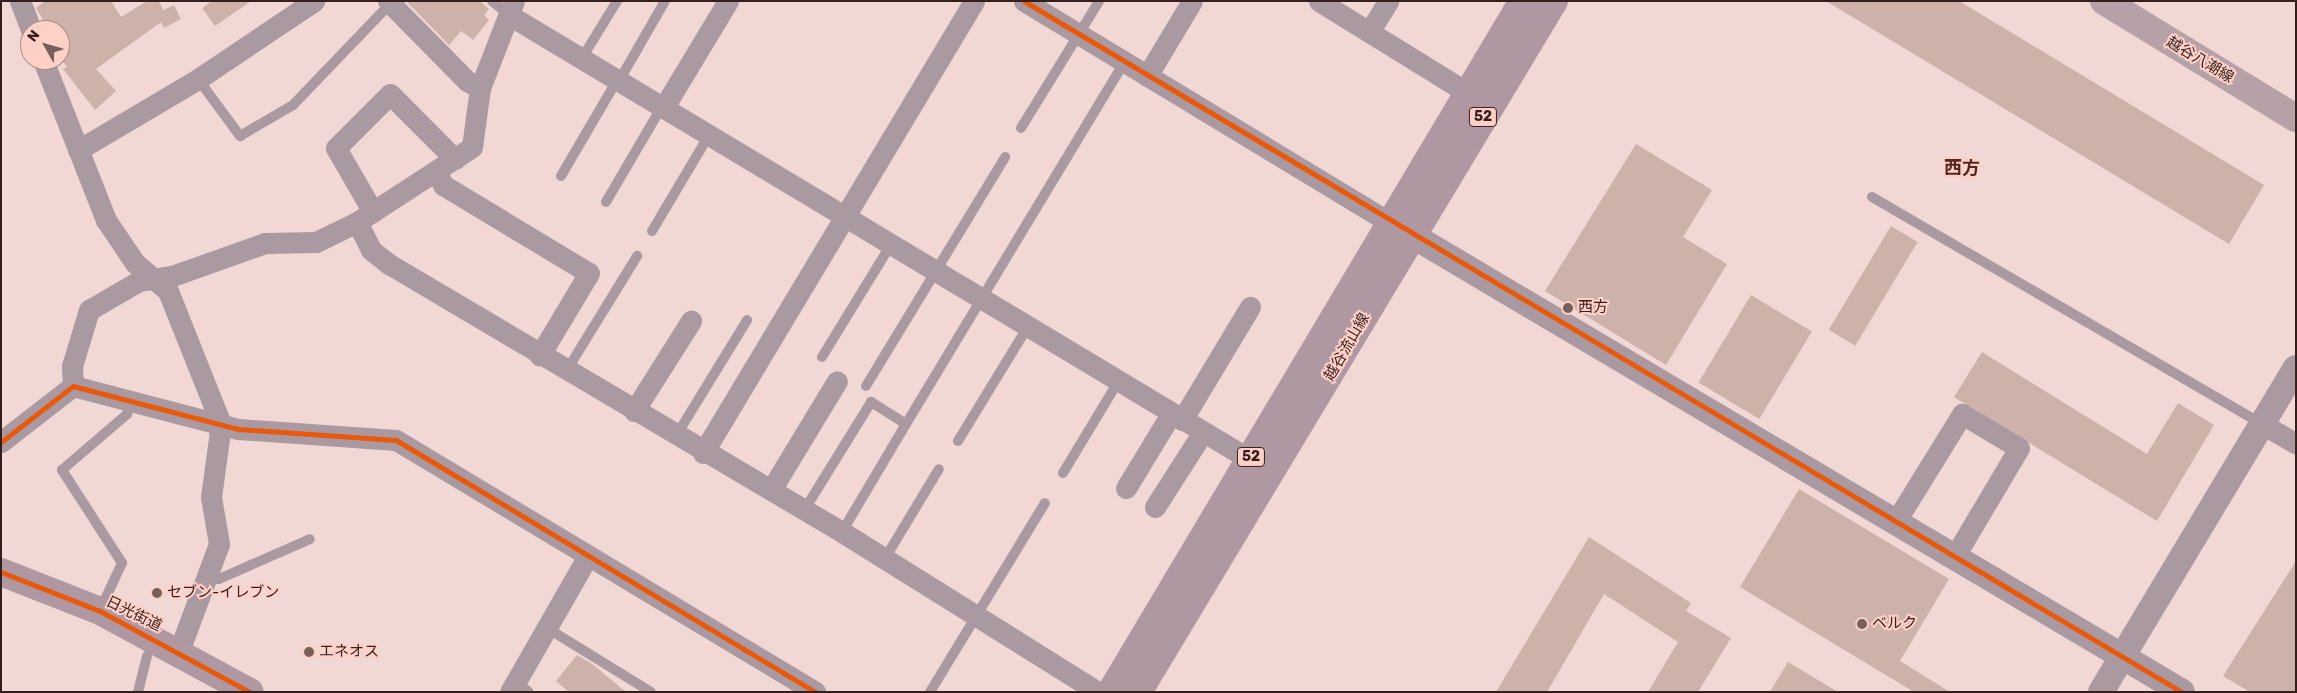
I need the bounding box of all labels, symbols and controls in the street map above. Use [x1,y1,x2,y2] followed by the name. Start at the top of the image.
[20,20,70,70] north arrow
[24,27,43,45] text: N
[2163,33,2237,87] street label: 越谷八潮線
[1468,105,1498,128] road number: 52
[1944,157,1980,179] district label: 西方
[1578,299,1608,317] place label: 西方
[1562,302,1574,314] marker: 西方
[1320,310,1374,384] street label: 越谷流山線
[1236,446,1266,468] road number: 52
[167,584,279,602] place label: セブン-イレブン
[151,587,163,599] marker: セブン-イレブン
[103,593,165,635] street label: 日光街道
[1872,615,1917,633] place label: ベルク
[1856,618,1868,630] marker: ベルク
[319,643,379,661] place label: エネオス
[303,646,315,658] marker: エネオス

